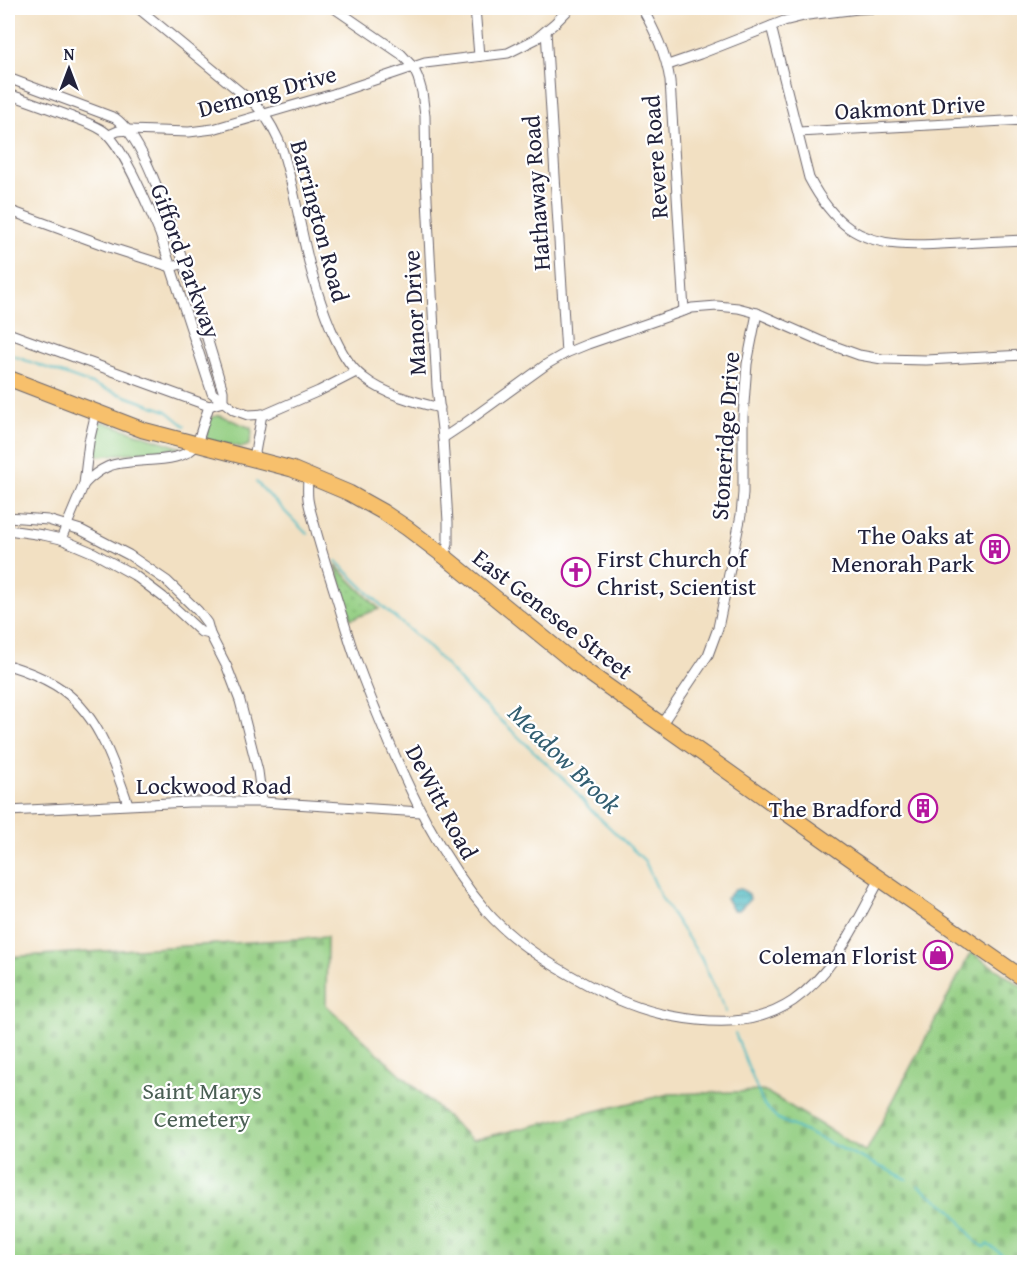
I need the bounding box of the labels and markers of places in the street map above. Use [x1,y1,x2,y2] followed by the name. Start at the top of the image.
[831,518,975,581] place label: The Oaks at Menorah Park
[979,533,1011,565] building icon: The Oaks at Menorah Park
[597,541,757,604] place label: First Church of Christ, Scientist
[560,556,592,588] church icon: First Church of Christ, Scientist
[769,791,902,826] place label: The Bradford
[907,792,939,824] building icon: The Bradford
[759,938,918,973] place label: Coleman Florist
[922,939,954,971] shop icon: Coleman Florist

